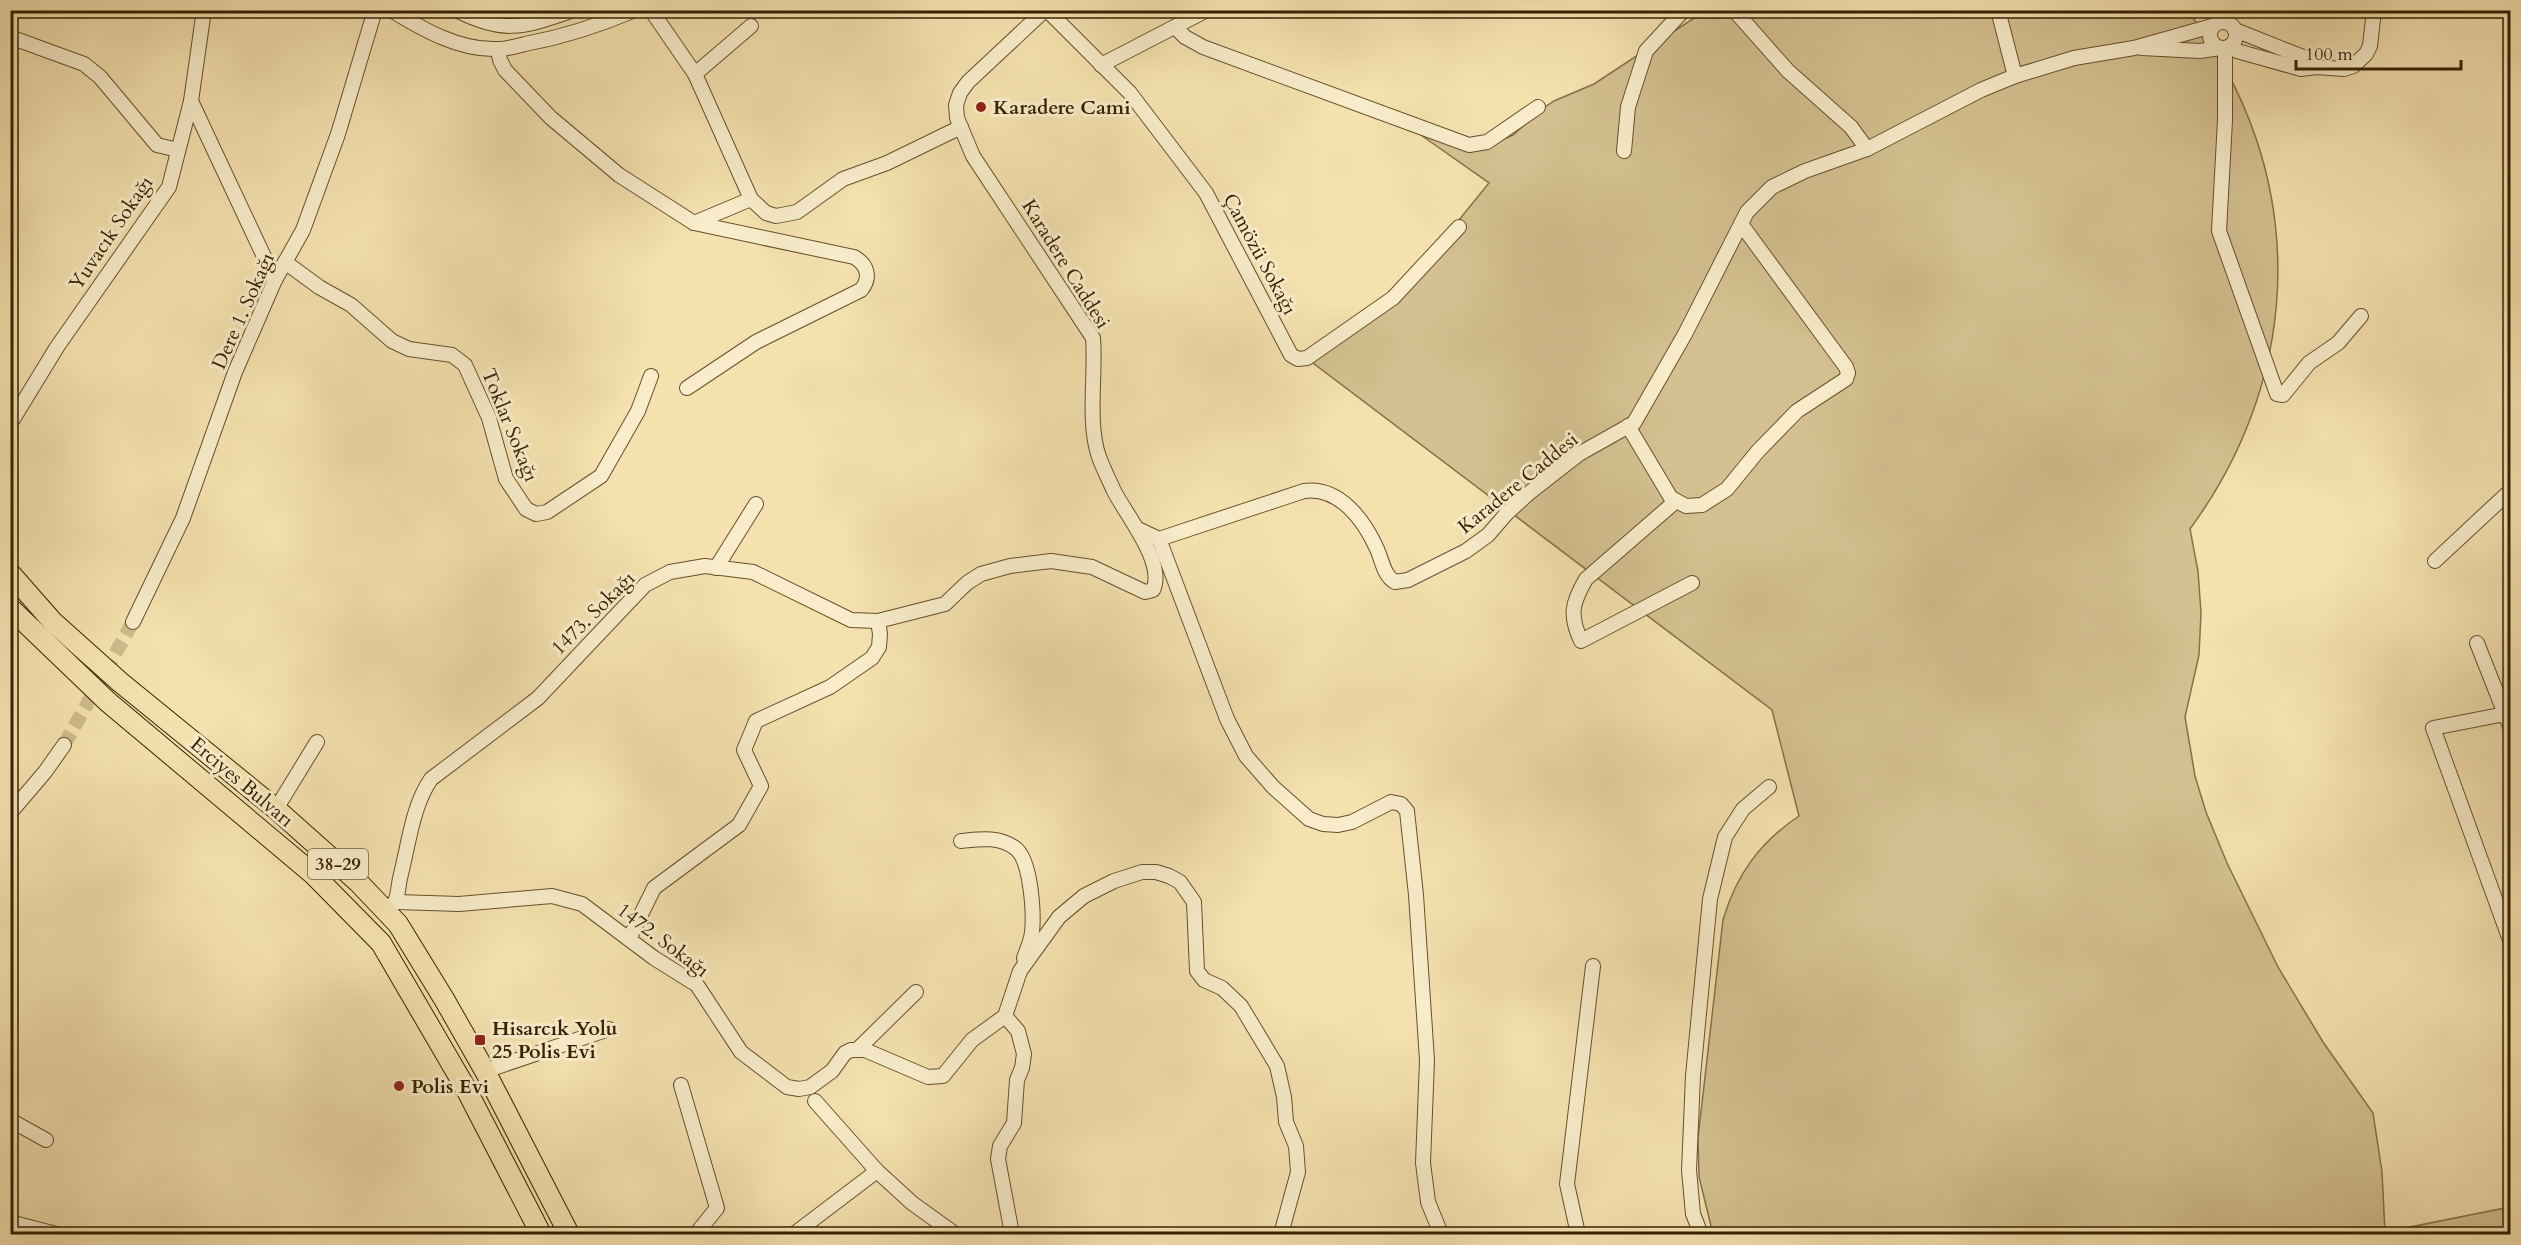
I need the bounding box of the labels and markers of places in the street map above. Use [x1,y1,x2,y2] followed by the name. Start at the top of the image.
[993,94,1131,121] place label: Karadere Cami
[974,100,988,114] marker: Karadere Cami
[492,1015,618,1065] place label: Hisarcık Yolu 25 Polis Evi
[473,1033,487,1047] marker: Hisarcık Yolu 25 Polis Evi
[411,1073,489,1100] place label: Polis Evi
[392,1079,406,1093] marker: Polis Evi

